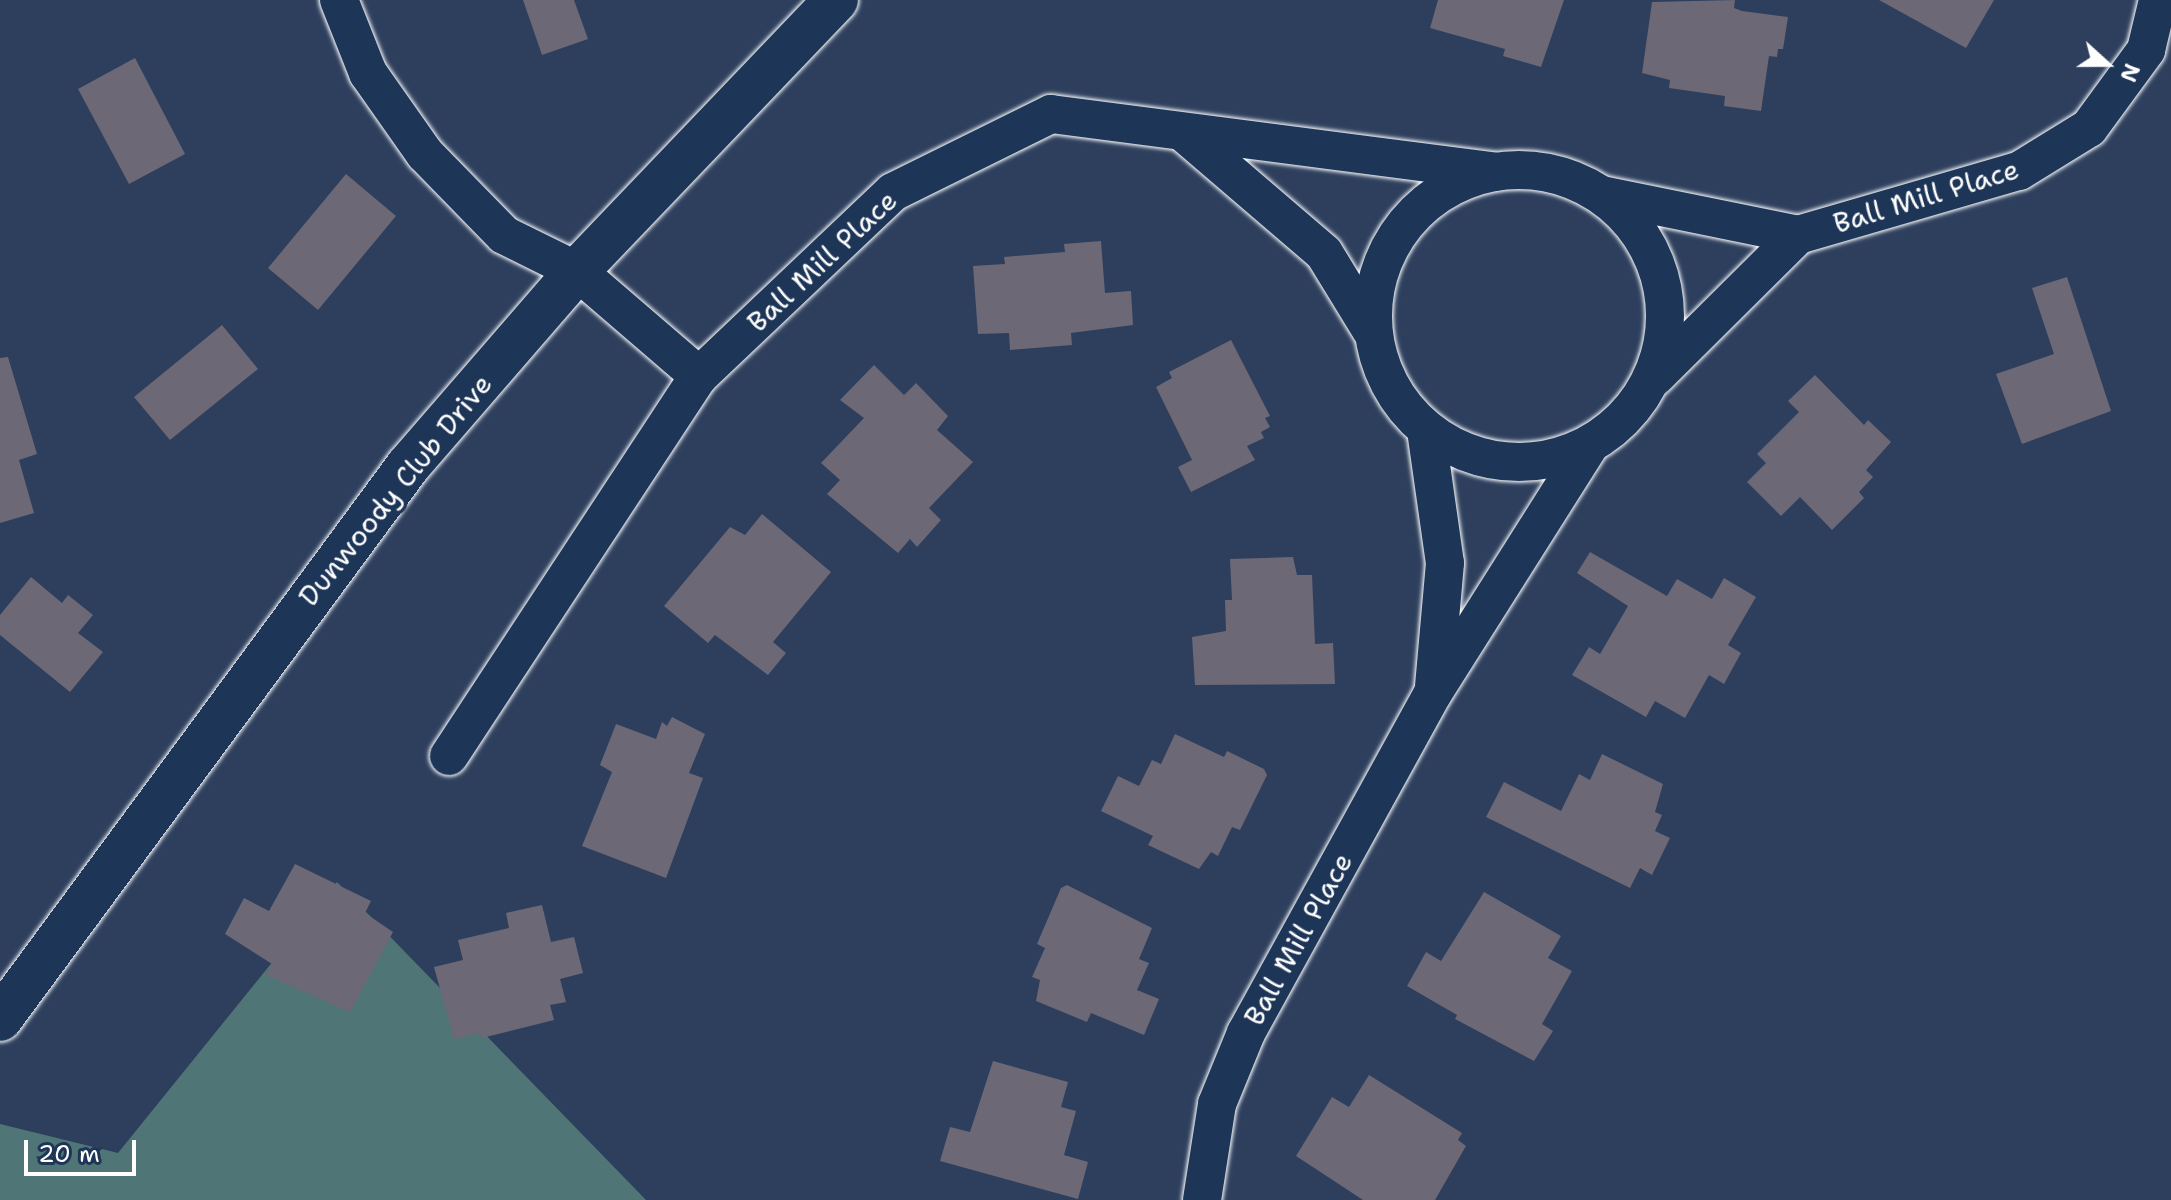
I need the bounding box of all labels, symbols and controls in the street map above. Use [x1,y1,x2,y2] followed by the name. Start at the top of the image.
[2067,24,2147,104] north arrow
[2113,59,2147,86] text: N
[1829,152,2023,240] street label: Ball Mill Place
[740,183,904,339] street label: Ball Mill Place
[291,367,499,613] street label: Dunwoody Club Drive
[1237,847,1359,1031] street label: Ball Mill Place
[28,1124,140,1174] scale bar
[38,1138,100,1170] text: 20 m

